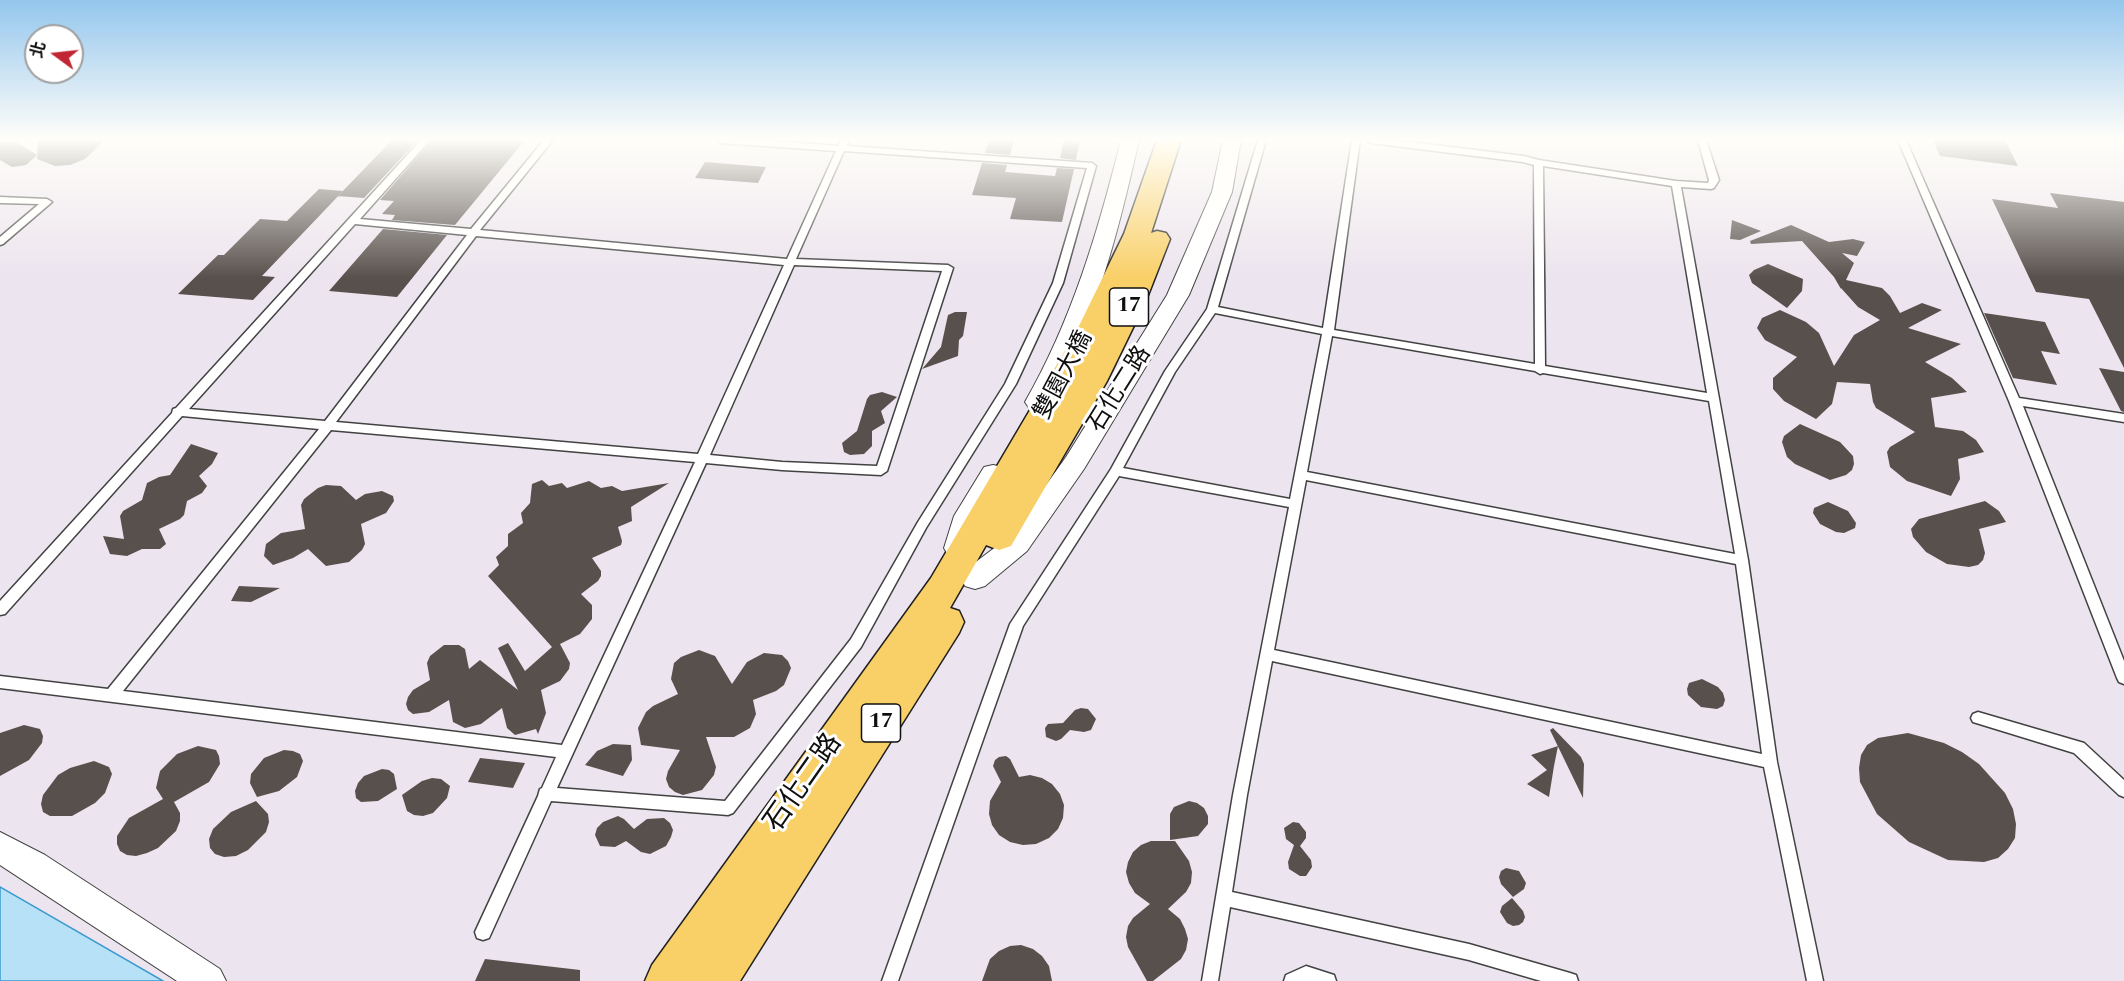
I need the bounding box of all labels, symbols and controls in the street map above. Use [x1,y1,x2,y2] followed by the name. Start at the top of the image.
[24,24,84,84] north arrow
[25,39,52,61] text: 北
[1110,288,1148,326] road number: 17
[1030,327,1100,425] street label: 雙園大橋
[1083,342,1159,438] street label: 石化二路
[862,704,900,742] road number: 17
[759,728,851,840] street label: 石化二路

